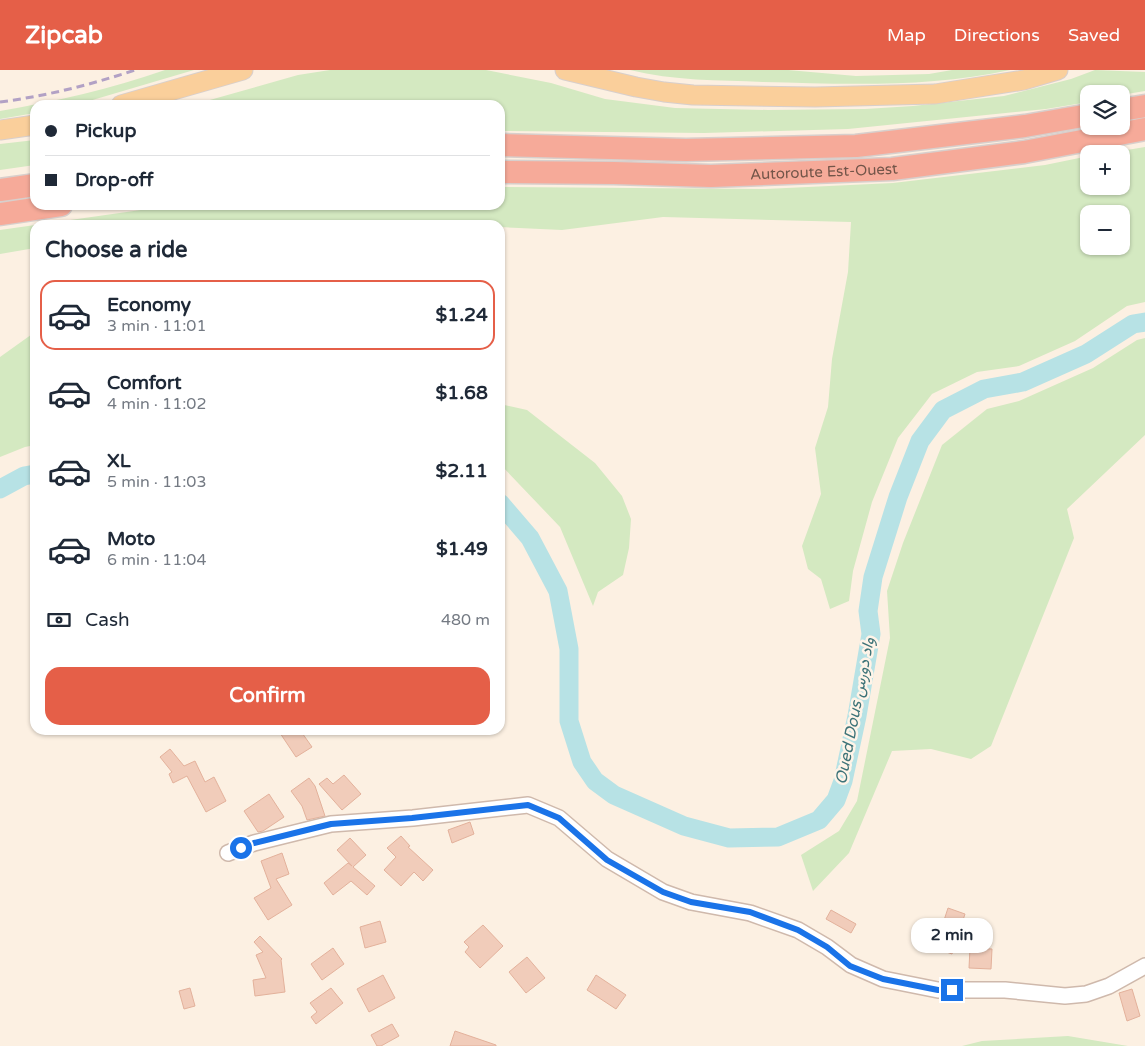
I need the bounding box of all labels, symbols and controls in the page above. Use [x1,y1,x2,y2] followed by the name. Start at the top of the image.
[25,21,103,50] text: Zipcab
[887,24,926,46] text: Map
[954,24,1040,46] text: Directions
[1068,24,1120,46] text: Saved
[1080,85,1130,255] map controls
[1080,85,1130,135] button: layers
[75,120,136,142] text: Pickup
[1080,145,1130,195] button: +
[750,159,899,183] street label: Autoroute Est-Ouest
[75,169,154,191] text: Drop-off
[1080,205,1130,255] button: −
[45,237,188,263] text: Choose a ride
[47,293,92,338] icon: car
[107,294,191,316] text: Economy
[436,304,488,326] text: $1.24
[107,316,206,336] text: 3 min · 11:01
[47,371,92,416] icon: car
[107,372,181,394] text: Comfort
[436,382,488,404] text: $1.68
[107,394,206,414] text: 4 min · 11:02
[47,449,92,494] icon: car
[107,450,131,472] text: XL
[436,460,488,482] text: $2.11
[107,472,206,492] text: 5 min · 11:03
[47,527,92,572] icon: car
[107,528,155,550] text: Moto
[436,538,488,560] text: $1.49
[107,550,206,570] text: 6 min · 11:04
[45,606,73,634] icon: cash
[85,609,130,631] text: Cash
[441,610,490,630] text: 480 m
[831,636,879,786] water label: Oued Dous واد دورس
[45,667,490,725] button: Confirm
[230,837,252,859] route start
[911,918,993,952] callout: 2 min
[931,925,973,945] text: 2 min
[941,979,963,1001] route end

